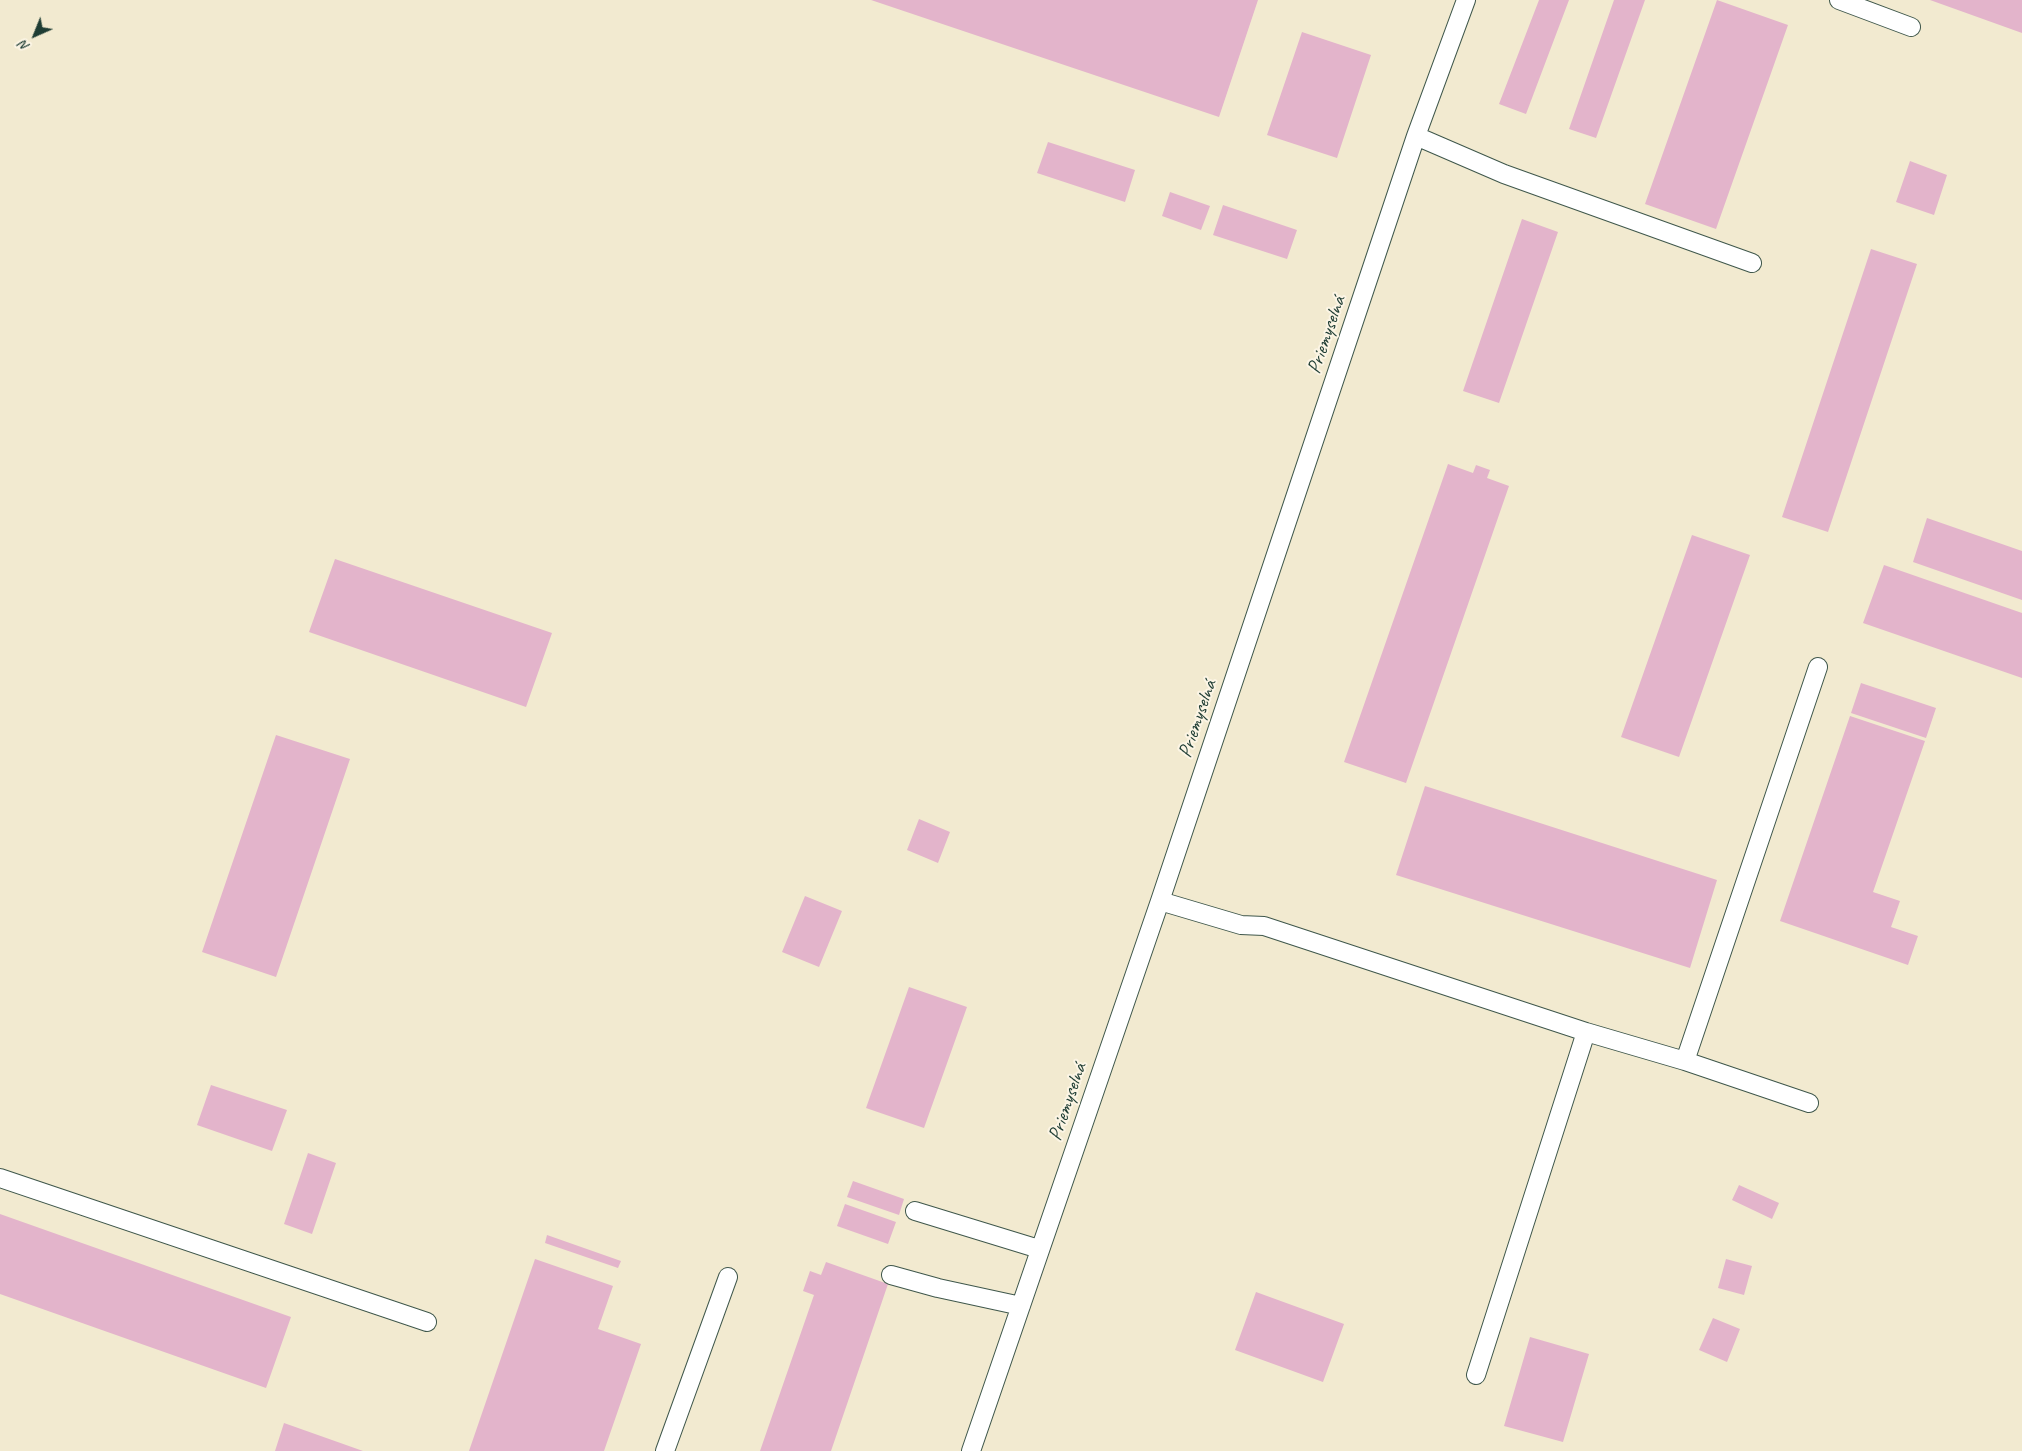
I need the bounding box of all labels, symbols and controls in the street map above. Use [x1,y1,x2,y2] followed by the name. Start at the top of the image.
[10,10,60,60] north arrow
[15,37,33,55] text: N
[1303,293,1351,377] street label: Priemyselná
[1174,677,1222,761] street label: Priemyselná
[1044,1060,1092,1144] street label: Priemyselná

